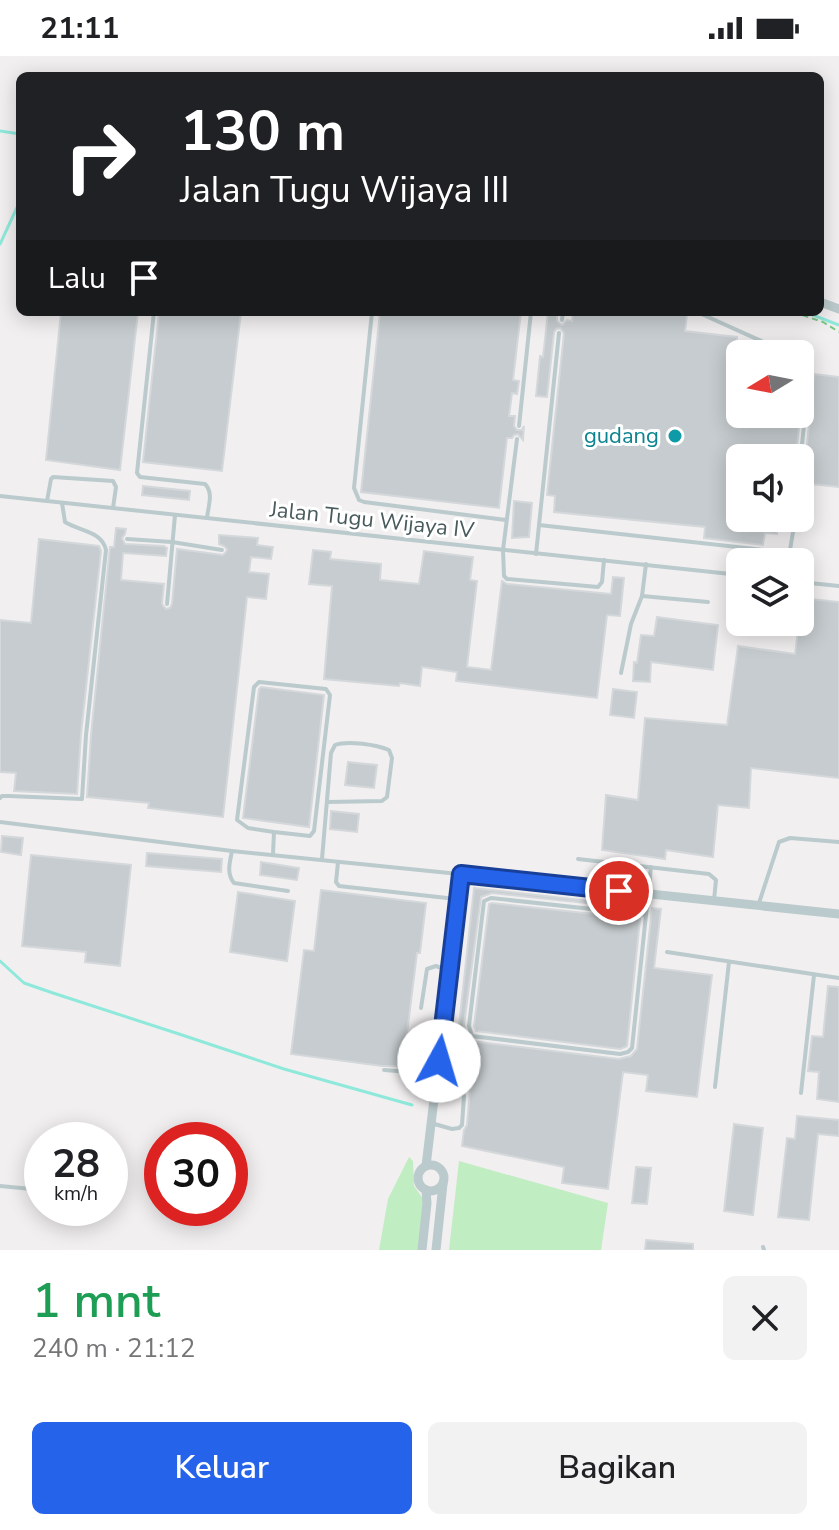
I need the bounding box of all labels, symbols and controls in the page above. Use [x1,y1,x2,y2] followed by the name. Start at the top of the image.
[40,8,119,49] text: 21:11
[180,93,345,170] text: 130 m
[48,104,152,208] icon: right
[180,166,510,215] text: Jalan Tugu Wijaya III
[122,256,166,300] icon: arrive
[48,258,106,299] text: Lalu
[726,340,814,428] north arrow
[726,340,814,636] map controls
[584,421,659,451] place label: gudang
[666,427,684,445] marker: gudang
[726,444,814,532] button: sound
[267,494,476,546] street label: Jalan Tugu Wijaya IV
[726,548,814,636] button: layers
[585,857,653,925] pin
[597,869,641,913] icon: arrive
[397,1019,481,1103] position arrow
[144,1122,248,1226] speed limit sign: 30
[52,1137,100,1191] text: 28
[54,1180,98,1207] text: km/h
[32,1268,160,1334] text: 1 mnt
[723,1276,807,1360] button: close
[32,1331,195,1366] text: 240 m · 21:12
[32,1422,412,1514] button: Keluar
[428,1422,807,1514] button: Bagikan

